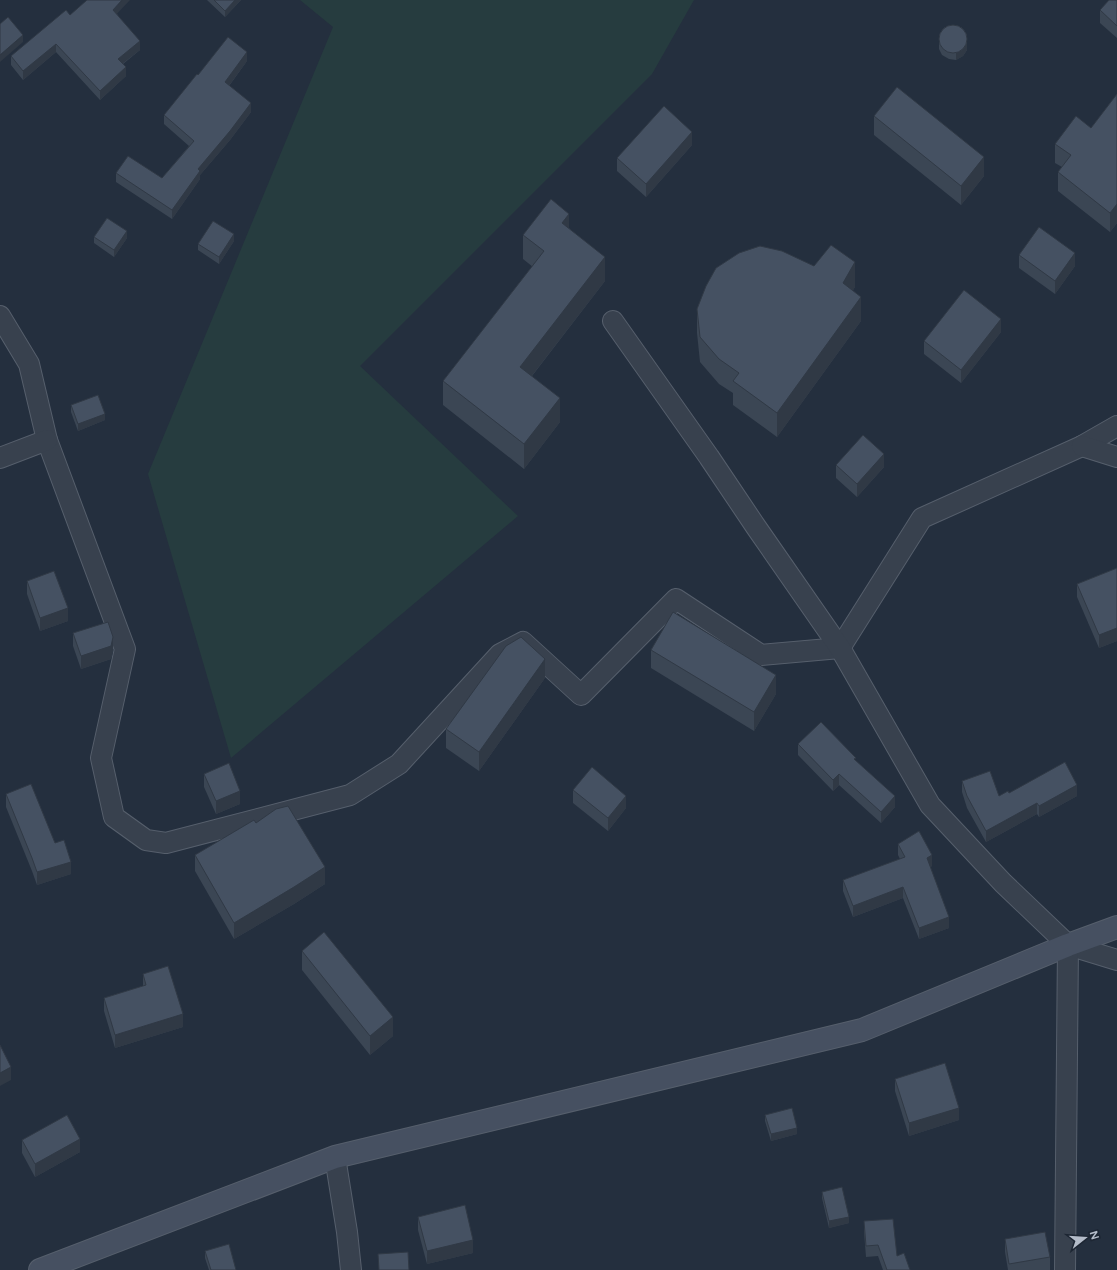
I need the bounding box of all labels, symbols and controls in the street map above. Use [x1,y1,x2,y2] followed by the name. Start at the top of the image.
[1065,1218,1105,1258] north arrow
[1087,1229,1102,1241] text: N

